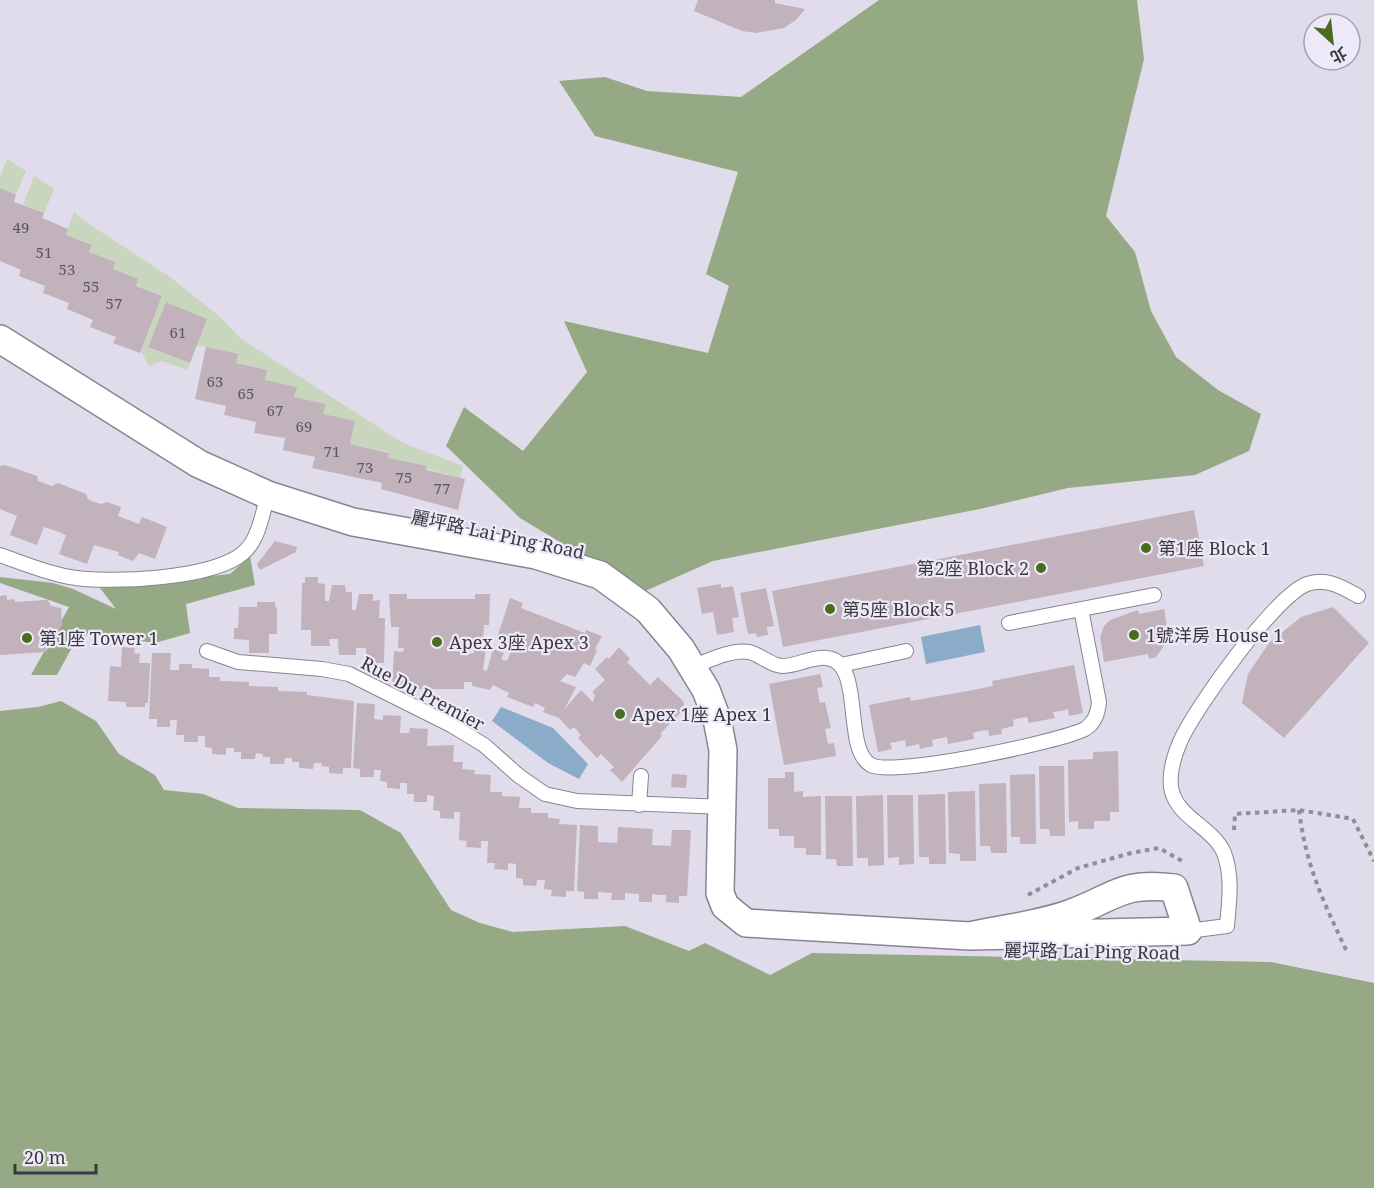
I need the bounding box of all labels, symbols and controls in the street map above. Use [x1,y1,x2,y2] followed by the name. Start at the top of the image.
[1302,12,1362,72] north arrow
[1327,42,1351,69] text: 北
[13,217,29,237] house number: 49
[36,242,52,262] house number: 51
[59,259,75,279] house number: 53
[83,276,99,296] house number: 55
[106,293,122,313] house number: 57
[170,322,186,342] house number: 61
[207,371,223,391] house number: 63
[238,383,254,403] house number: 65
[267,400,283,420] house number: 67
[296,416,312,436] house number: 69
[324,441,340,461] house number: 71
[357,457,373,477] house number: 73
[396,467,412,487] house number: 75
[434,478,450,498] house number: 77
[409,504,587,564] street label: 麗坪路 Lai Ping Road
[1158,536,1271,560] place label: 第1座 Block 1
[1139,541,1153,555] marker: 第1座 Block 1
[916,556,1029,580] place label: 第2座 Block 2
[1034,561,1048,575] marker: 第2座 Block 2
[842,597,955,621] place label: 第5座 Block 5
[823,602,837,616] marker: 第5座 Block 5
[1146,623,1283,647] place label: 1號洋房 House 1
[39,626,159,650] place label: 第1座 Tower 1
[1127,628,1141,642] marker: 1號洋房 House 1
[449,630,589,654] place label: Apex 3座 Apex 3
[20,631,34,645] marker: 第1座 Tower 1
[430,635,444,649] marker: Apex 3座 Apex 3
[357,650,489,736] street label: Rue Du Premier
[632,702,772,726] place label: Apex 1座 Apex 1
[613,707,627,721] marker: Apex 1座 Apex 1
[1004,937,1180,965] street label: 麗坪路 Lai Ping Road
[15,1137,96,1175] scale bar
[24,1145,66,1169] text: 20 m

